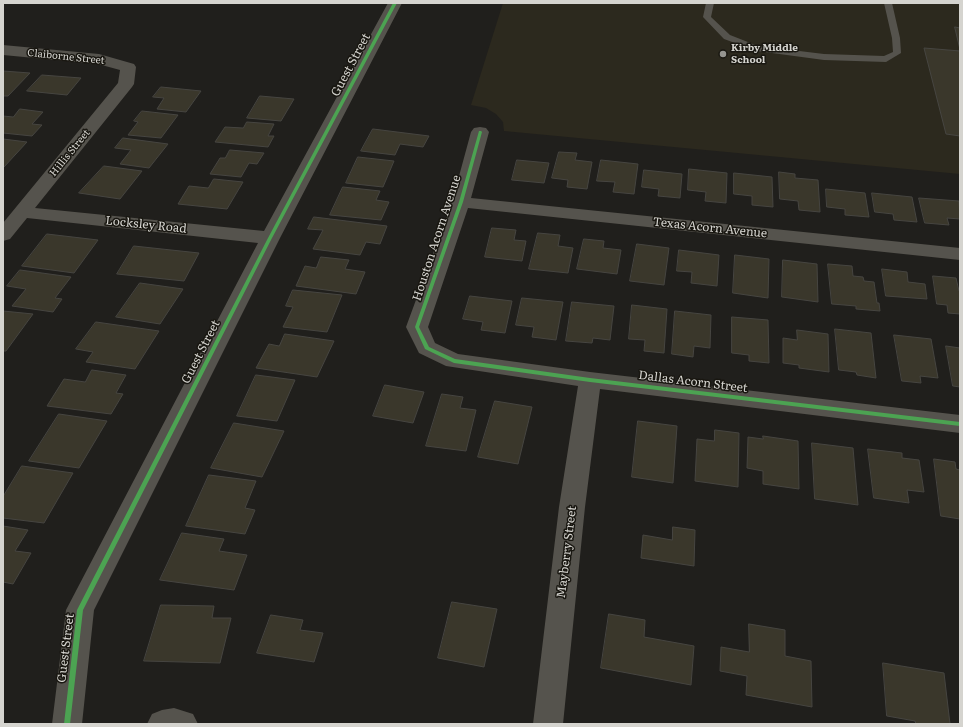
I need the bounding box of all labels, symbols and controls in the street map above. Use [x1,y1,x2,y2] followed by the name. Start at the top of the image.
[328,31,374,99] street label: Guest Street
[731,42,798,66] place label: Kirby Middle School
[27,47,105,67] street label: Claiborne Street
[718,49,728,59] marker: Kirby Middle School
[47,127,93,179] street label: Hillis Street
[410,173,464,303] street label: Houston Acorn Avenue
[105,214,187,236] street label: Locksley Road
[652,215,768,241] street label: Texas Acorn Avenue
[179,318,223,386] street label: Guest Street
[638,368,748,396] street label: Dallas Acorn Street
[554,505,580,599] street label: Mayberry Street
[55,613,77,683] street label: Guest Street

